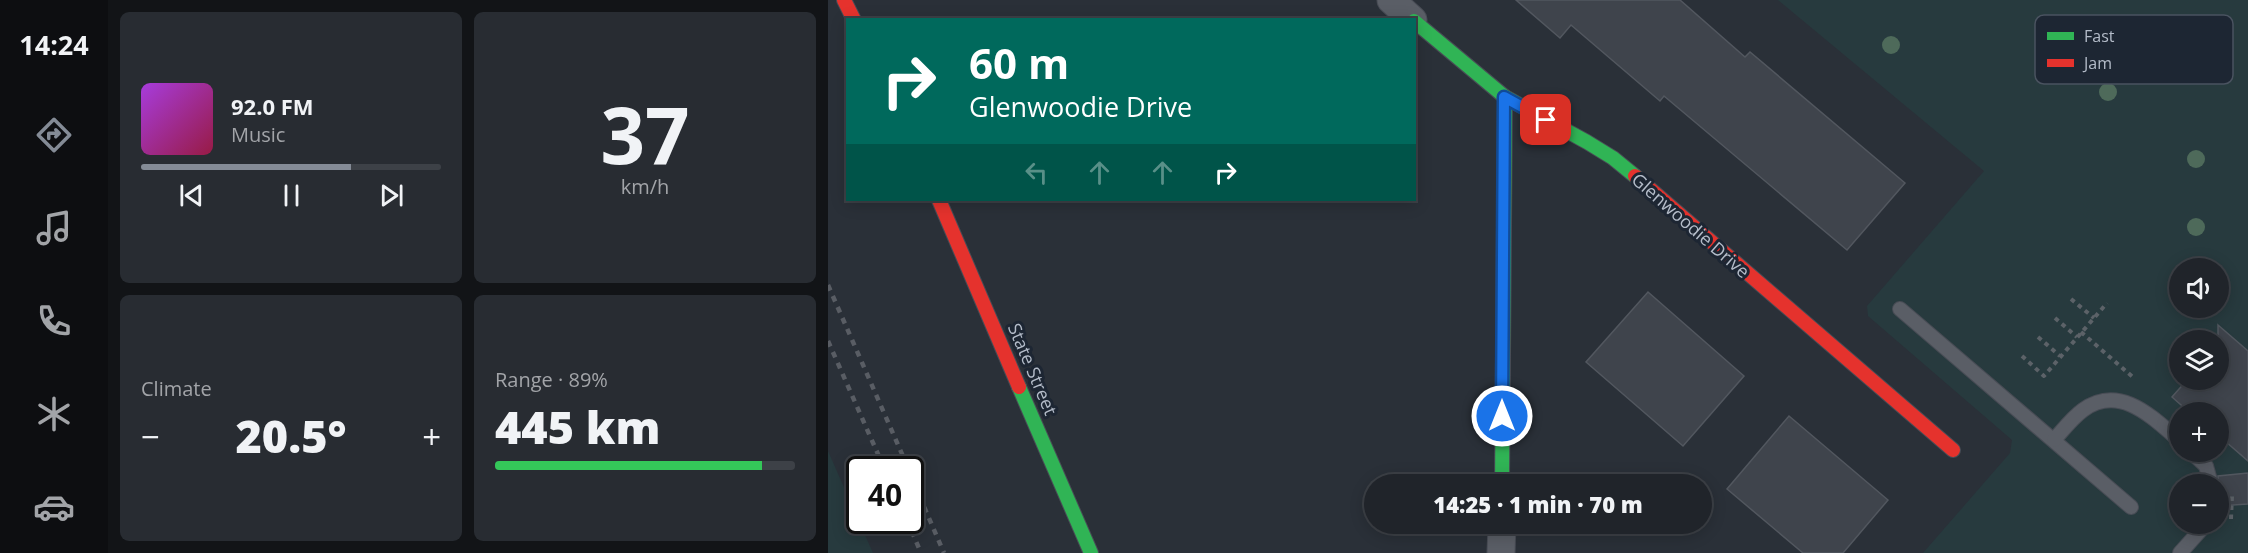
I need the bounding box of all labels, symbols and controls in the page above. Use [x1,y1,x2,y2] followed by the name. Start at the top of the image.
[2035,15,2233,84] legend
[2084,25,2115,47] text: Fast
[19,26,89,63] text: 14:24
[969,34,1069,91] text: 60 m
[870,42,948,120] icon: right
[2082,52,2112,74] text: Jam
[600,81,690,187] text: 37
[969,88,1192,125] text: Glenwoodie Drive
[231,91,314,121] text: 92.0 FM
[1520,94,1571,145] pin
[1529,103,1562,136] icon: arrive
[33,114,75,156] icon: directions
[231,121,285,148] text: Music
[1020,156,1053,189] icon: left
[1083,156,1116,189] icon: ahead
[1146,156,1179,189] icon: ahead
[1209,156,1242,189] icon: right
[1627,167,1755,283] street label: Glenwoodie Drive
[621,173,669,200] text: km/h
[175,179,208,212] icon: previous
[275,179,308,212] icon: pause
[375,179,408,212] icon: next
[33,207,75,249] icon: music
[2169,258,2229,534] map controls
[2169,258,2229,318] button: sound
[33,300,75,342] icon: phone
[1003,319,1063,419] street label: State Street
[2169,330,2229,390] button: layers
[495,366,608,393] text: Range · 89%
[141,375,212,402] text: Climate
[1470,384,1534,448] position arrow
[33,393,75,435] icon: climate
[495,396,660,457] text: 445 km
[2169,402,2229,462] button: +
[235,405,347,466] text: 20.5°
[141,414,160,459] text: −
[422,414,441,459] text: +
[846,456,924,534] speed limit sign: 40
[2169,474,2229,534] button: −
[33,486,75,528] icon: car
[1433,489,1643,519] text: 14:25 · 1 min · 70 m

